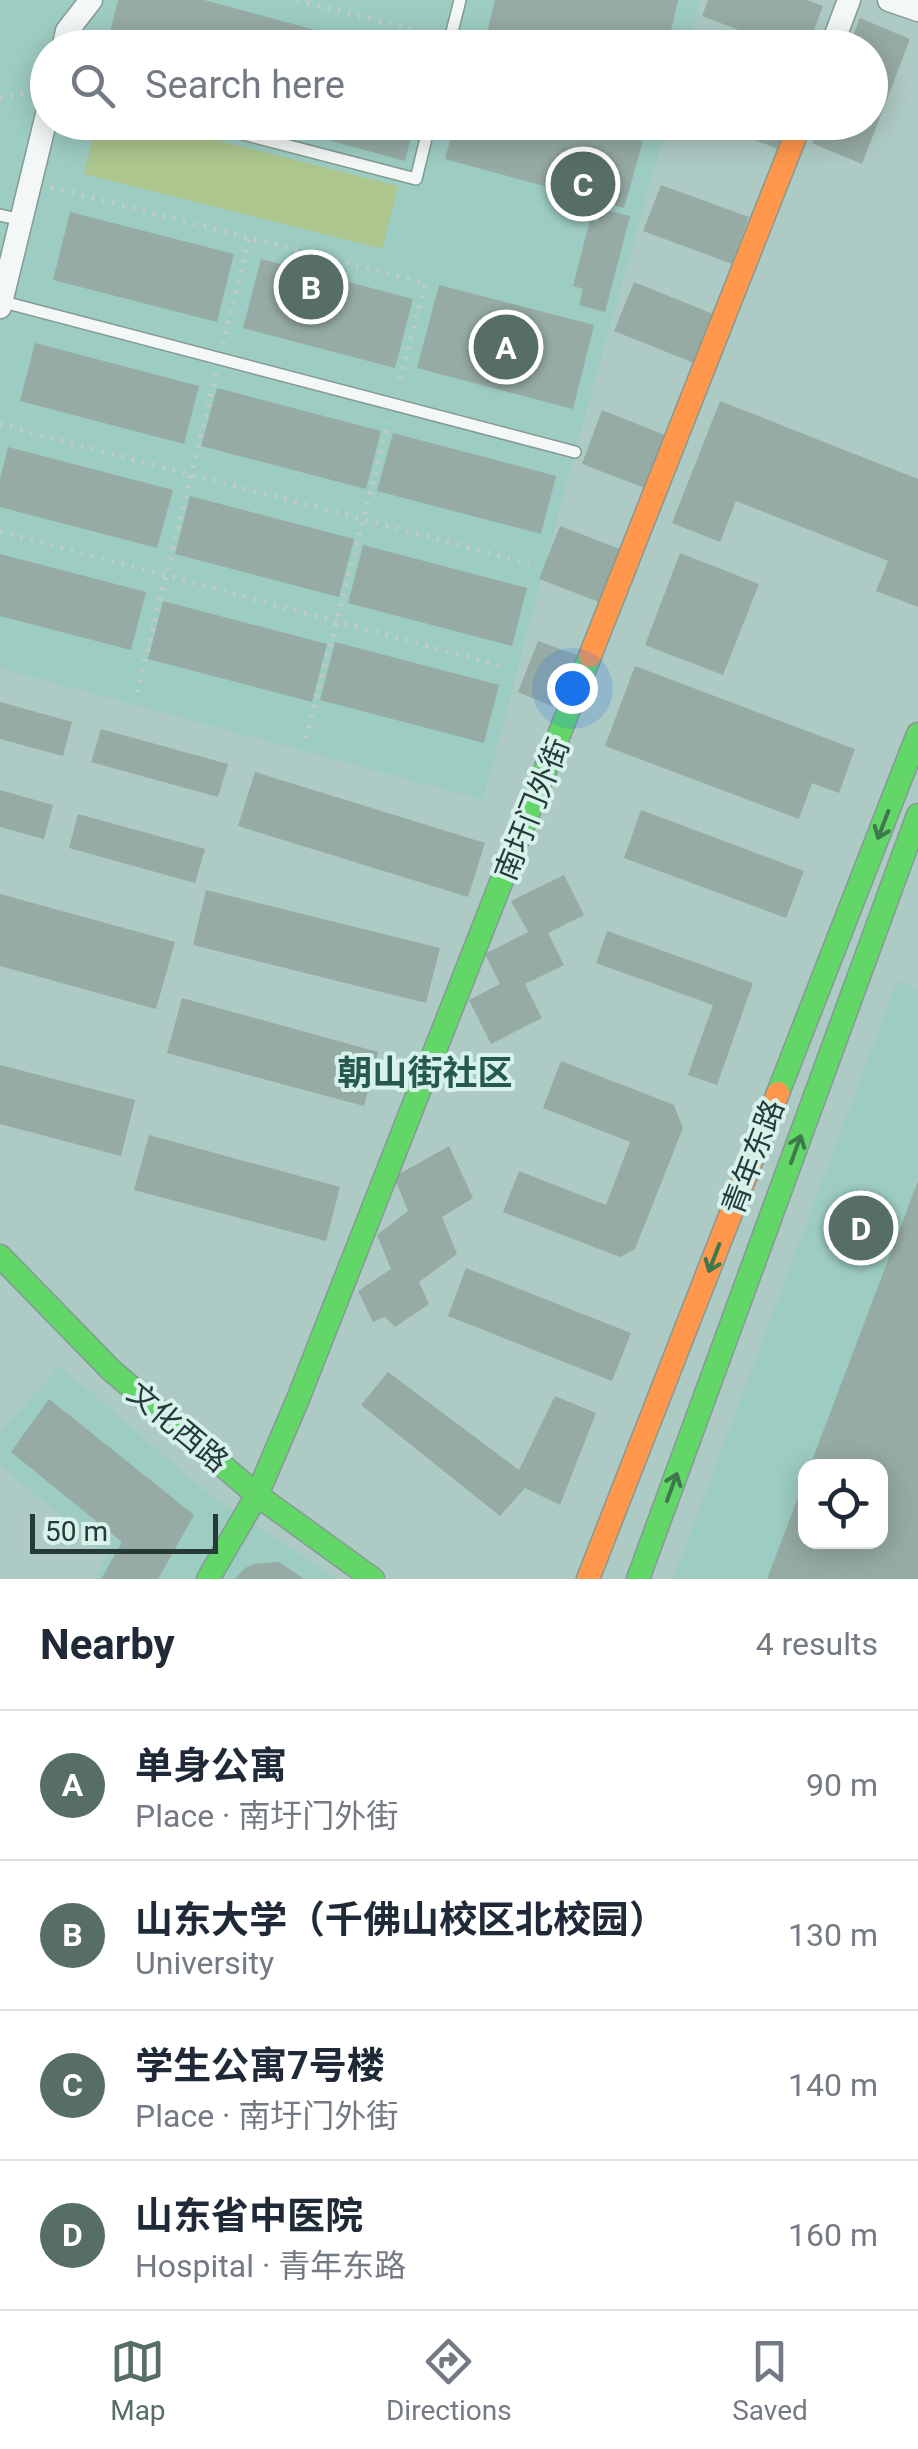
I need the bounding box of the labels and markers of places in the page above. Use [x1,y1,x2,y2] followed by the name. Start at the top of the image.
[550,146,616,222] pin: C
[278,250,344,324] pin: B
[474,310,538,384] pin: A
[828,1190,894,1266] pin: D

